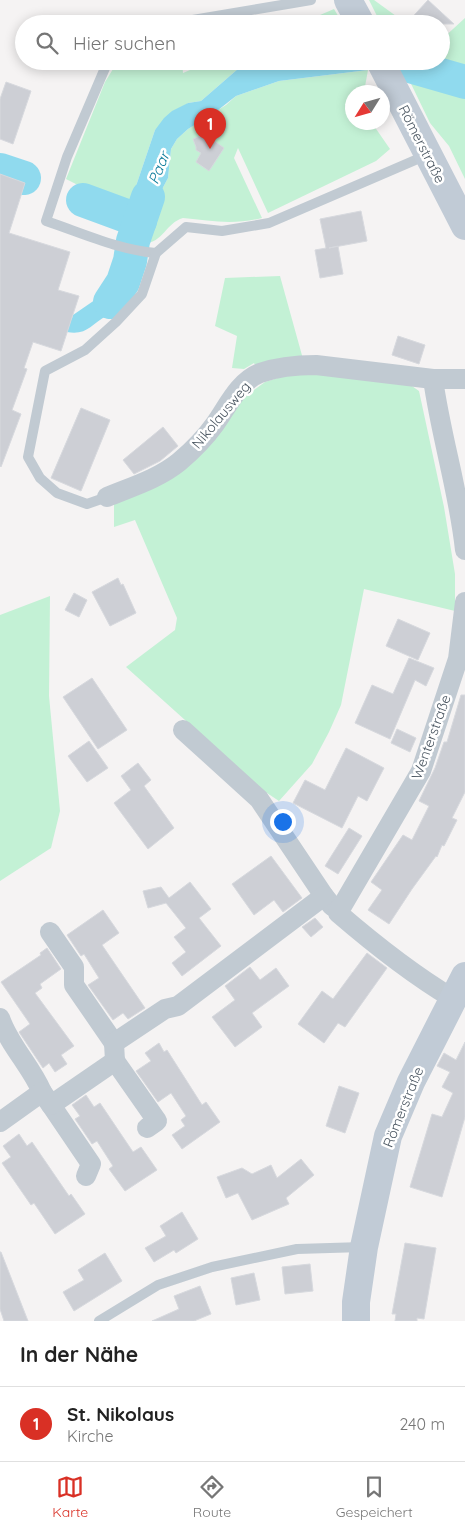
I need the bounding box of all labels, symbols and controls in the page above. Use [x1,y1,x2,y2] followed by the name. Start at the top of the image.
[15,15,450,70] search box
[33,29,61,57] icon: search
[73,31,176,55] text: Hier suchen
[345,85,390,130] north arrow
[395,102,449,186] street label: Römerstraße
[194,108,226,149] pin: 1
[144,147,174,187] water label: Paar
[188,378,254,452] street label: Nikolausweg
[407,692,455,782] street label: Wenterstraße
[270,809,296,835] your location
[379,1064,427,1150] street label: Römerstraße
[20,1341,138,1367] text: In der Nähe
[67,1402,174,1426] text: St. Nikolaus
[33,1414,39,1434] text: 1
[399,1414,445,1434] text: 240 m
[67,1426,113,1446] text: Kirche
[52,1473,88,1521] tab: Karte
[193,1473,231,1521] tab: Route
[336,1473,413,1521] tab: Gespeichert

